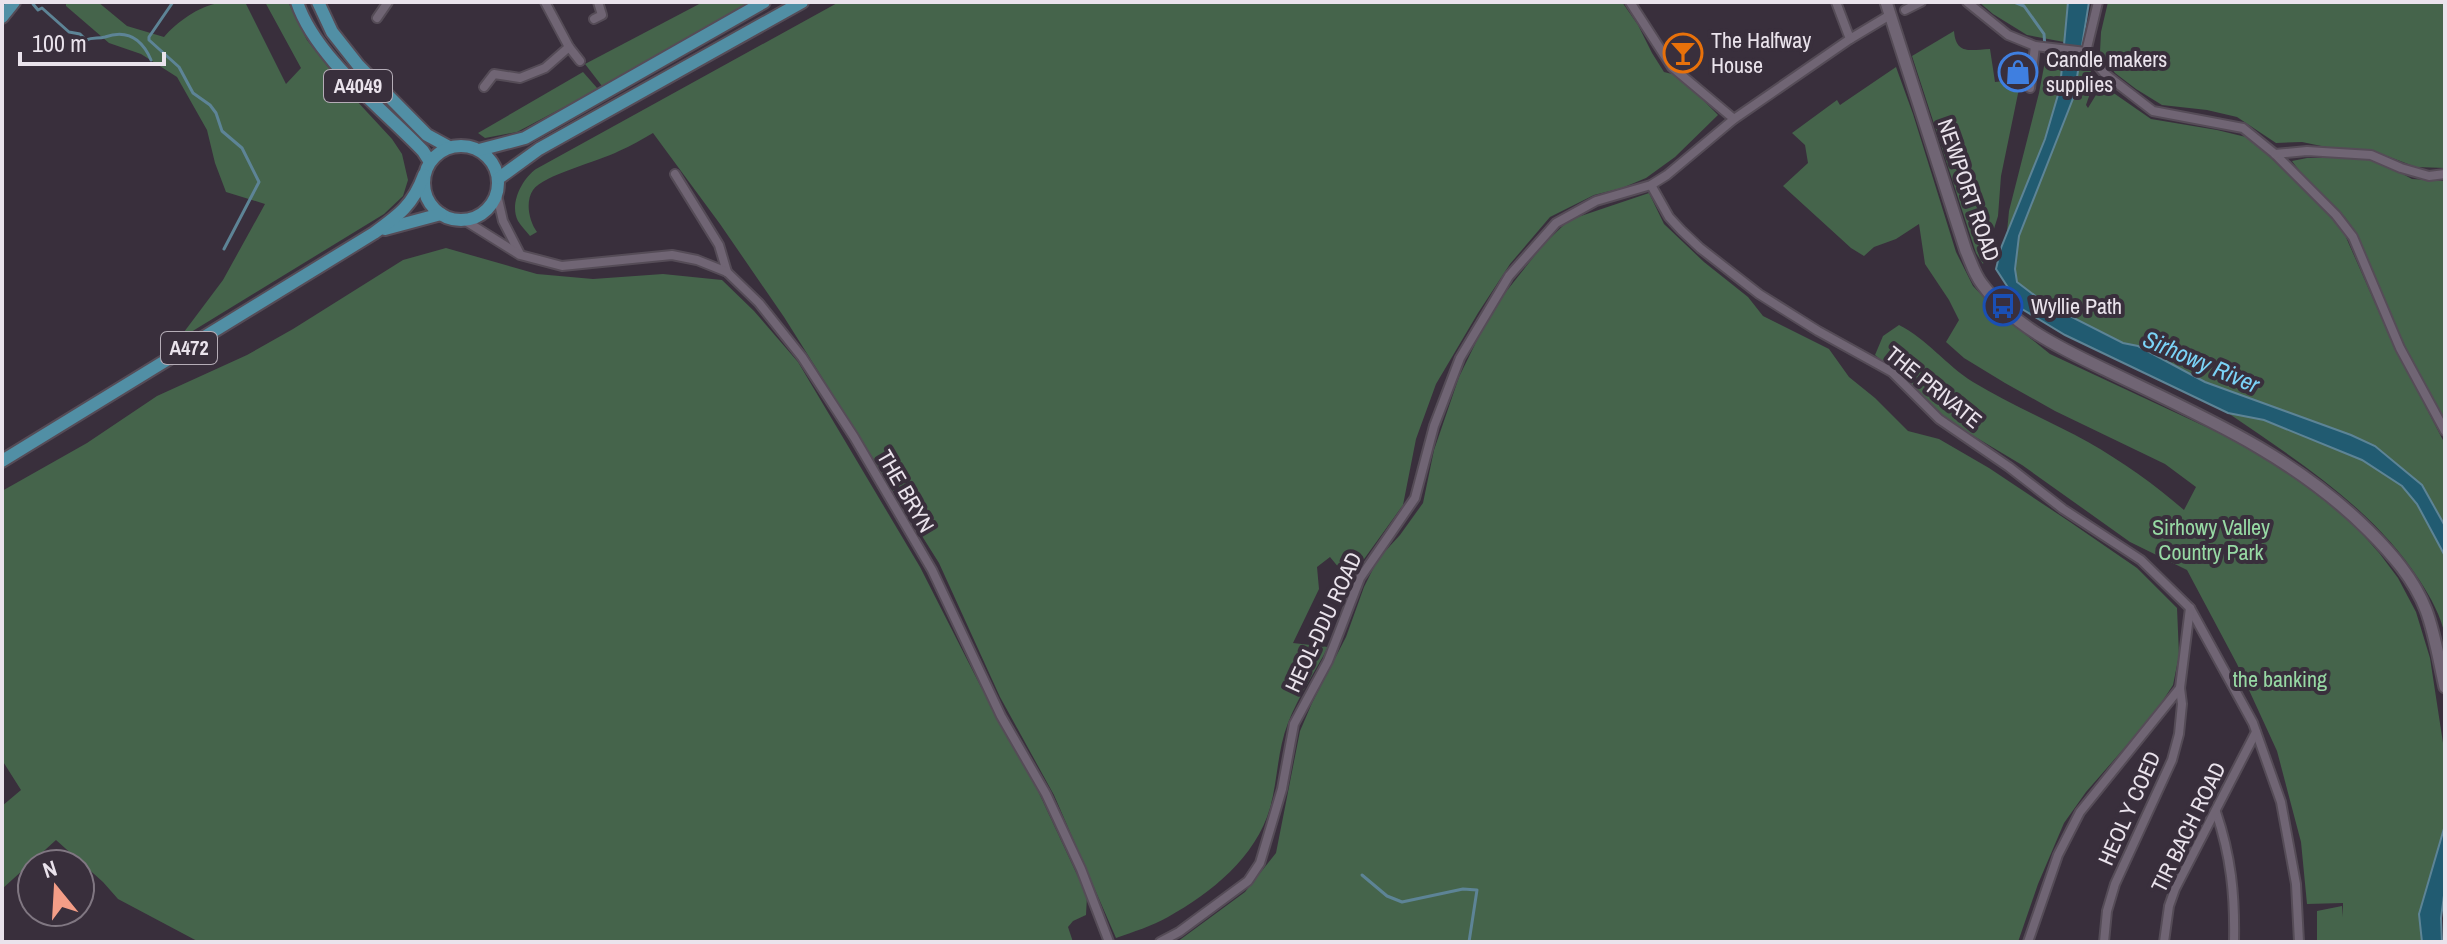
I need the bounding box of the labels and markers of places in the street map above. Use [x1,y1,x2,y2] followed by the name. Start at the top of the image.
[1711,25,1811,80] place label: The Halfway House
[1662,32,1704,74] bar icon: The Halfway House
[2046,44,2167,99] place label: Candle makers supplies
[1997,51,2039,93] shop icon: Candle makers supplies
[1982,285,2024,327] bus stop icon: Wyllie Path
[2031,291,2122,321] place label: Wyllie Path

